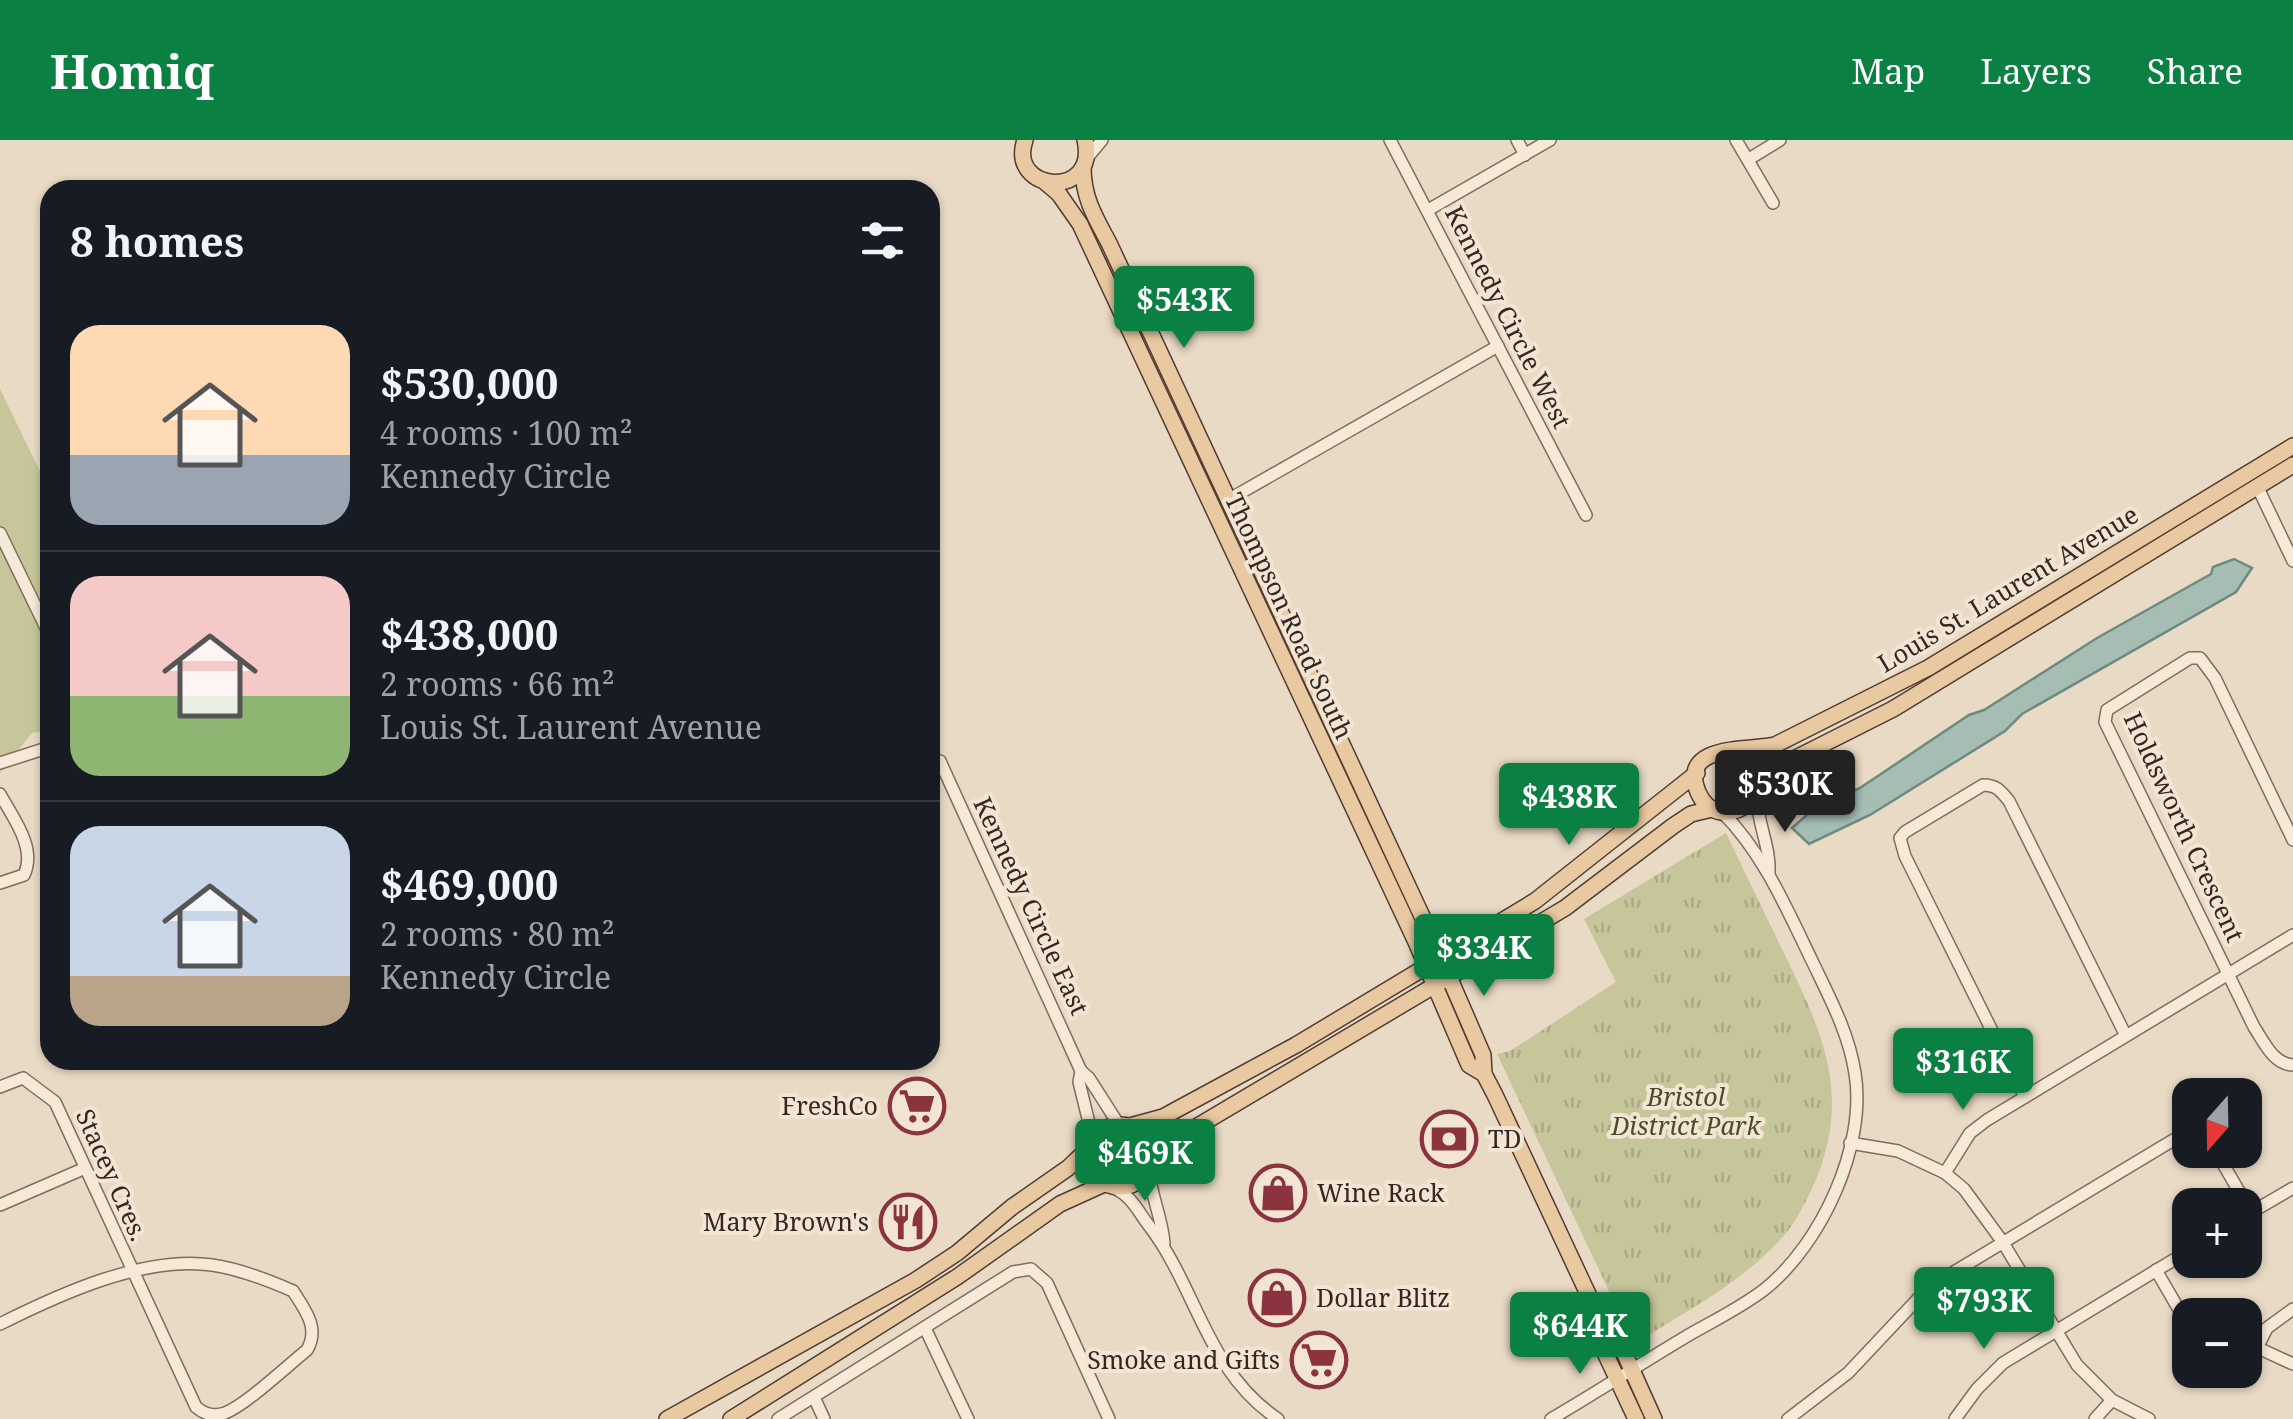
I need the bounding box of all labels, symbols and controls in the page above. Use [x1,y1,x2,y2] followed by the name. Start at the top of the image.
[50,38,214,103] text: Homiq
[1851,47,1925,94] text: Map
[1980,47,2092,94] text: Layers
[2147,47,2243,94] text: Share
[1438,200,1580,434] street label: Kennedy Circle West
[70,212,244,269] text: 8 homes
[855,213,910,268] icon: filters
[1114,266,1254,351] pin: $543K
[1136,277,1232,320] text: $543K
[380,354,558,411] text: $530,000
[150,365,270,485] icon: home
[380,411,633,454] text: 4 rooms · 100 m²
[380,454,611,497] text: Kennedy Circle
[1218,487,1362,744] street label: Thompson Road South
[1871,497,2144,680] street label: Louis St. Laurent Avenue
[380,605,558,662] text: $438,000
[150,616,270,736] icon: home
[380,662,615,705] text: 2 rooms · 66 m²
[380,705,762,748] text: Louis St. Laurent Avenue
[2117,706,2253,947] street label: Holdsworth Crescent
[1715,750,1855,835] pin: $530K
[1737,761,1833,804] text: $530K
[1499,763,1639,848] pin: $438K
[1521,774,1617,817] text: $438K
[966,791,1097,1020] street label: Kennedy Circle East
[380,855,558,912] text: $469,000
[150,866,270,986] icon: home
[380,912,615,955] text: 2 rooms · 80 m²
[1414,914,1554,999] pin: $334K
[1436,925,1532,968] text: $334K
[380,955,611,998] text: Kennedy Circle
[1893,1028,2033,1113] pin: $316K
[1915,1039,2011,1082] text: $316K
[887,1076,947,1136] supermarket icon: FreshCo
[2172,1078,2262,1168] north arrow
[2172,1078,2262,1388] map controls
[1610,1079,1762,1142] park label: Bristol District Park
[781,1088,878,1122] place label: FreshCo
[69,1103,157,1246] street label: Stacey Cres.
[1419,1109,1479,1169] bank icon: TD
[1075,1119,1215,1204] pin: $469K
[1488,1121,1522,1155] place label: TD
[1097,1130,1193,1173] text: $469K
[1248,1163,1308,1223] shop icon: Wine Rack
[1317,1175,1445,1209] place label: Wine Rack
[2172,1188,2262,1278] button: +
[878,1192,938,1252] restaurant icon: Mary Brown's
[703,1204,869,1238] place label: Mary Brown's
[1914,1267,2054,1352] pin: $793K
[1247,1268,1307,1328] shop icon: Dollar Blitz
[1936,1278,2032,1321] text: $793K
[1316,1280,1450,1314] place label: Dollar Blitz
[1510,1292,1650,1377] pin: $644K
[2172,1298,2262,1388] button: −
[1532,1303,1628,1346] text: $644K
[1289,1330,1349,1390] supermarket icon: Smoke and Gifts
[1087,1342,1280,1376] place label: Smoke and Gifts

